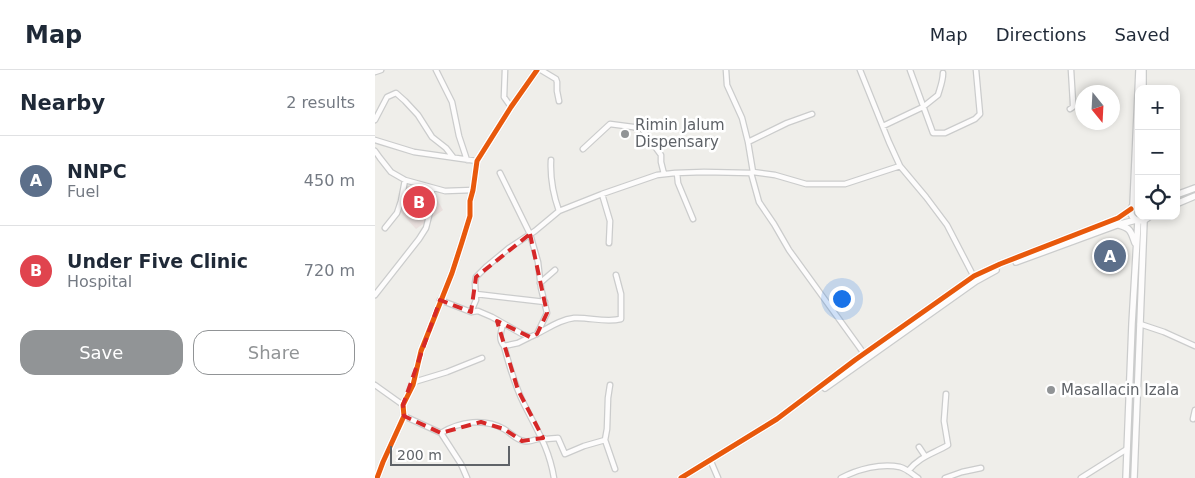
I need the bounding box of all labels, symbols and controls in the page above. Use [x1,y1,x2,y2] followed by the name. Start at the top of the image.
[25,21,82,49] text: Map
[930,24,968,45] text: Map
[996,24,1086,45] text: Directions
[1114,24,1170,45] text: Saved
[1075,85,1120,130] north arrow
[1135,85,1180,220] map controls
[1135,85,1180,130] button: +
[20,91,105,115] text: Nearby
[286,93,355,112] text: 2 results
[635,116,725,151] place label: Rimin Jalum Dispensary
[619,128,631,140] marker: Rimin Jalum Dispensary
[1135,130,1180,175] button: −
[67,160,127,182] text: NNPC
[30,171,42,190] text: A
[304,171,355,190] text: 450 m
[1135,175,1180,220] button: locate
[67,182,100,201] text: Fuel
[403,183,435,221] pin: B
[1094,237,1126,275] pin: A
[67,250,248,272] text: Under Five Clinic
[30,261,42,280] text: B
[304,261,355,280] text: 720 m
[67,272,132,291] text: Hospital
[829,286,855,312] your location
[20,330,183,375] button: Save
[193,330,355,375] button: Share
[1061,381,1179,399] place label: Masallacin Izala
[1045,384,1057,396] marker: Masallacin Izala
[390,443,510,466] scale bar
[397,447,442,463] text: 200 m

